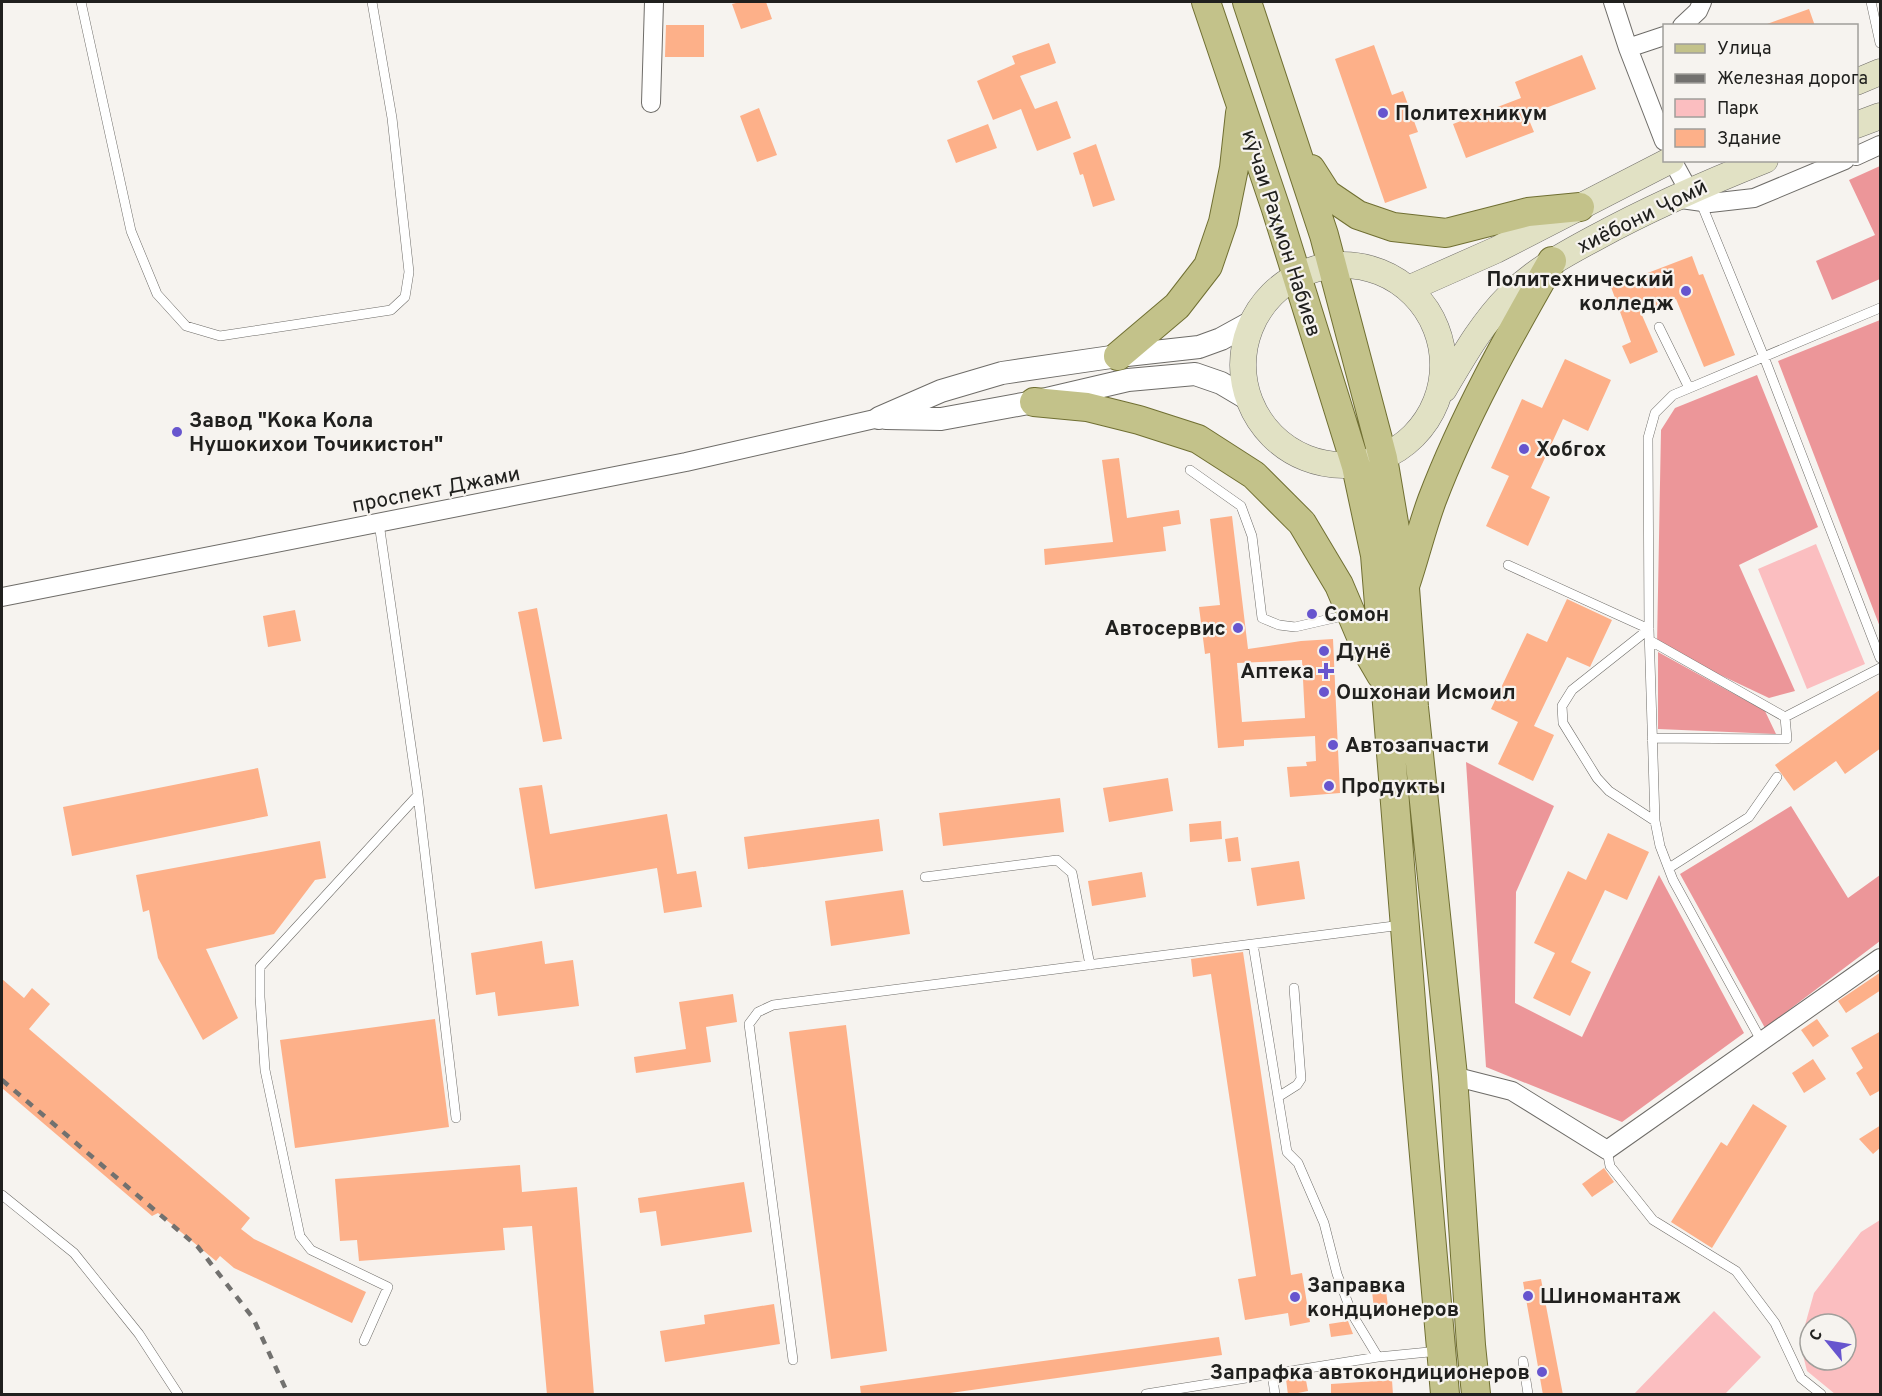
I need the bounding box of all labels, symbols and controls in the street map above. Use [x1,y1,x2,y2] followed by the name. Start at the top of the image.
[1663,24,1858,162] legend
[1717,38,1771,61] text: Улица
[1717,68,1868,91] text: Железная дорога
[1717,98,1759,121] text: Парк
[1395,101,1547,128] place label: Политехникум
[1376,106,1390,120] marker: Политехникум
[1234,127,1327,340] street label: кӯчаи Раҳмон Набиев
[1717,128,1781,151] text: Здание
[1573,174,1712,261] street label: хиёбони Ҷомӣ
[1486,267,1674,318] place label: Политехнический колледж
[1679,284,1693,298] marker: Политехнический колледж
[189,408,443,459] place label: Завод "Кока Кола Нушокихои Точикистон"
[170,425,184,439] marker: Завод "Кока Кола Нушокихои Точикистон"
[1536,437,1606,464] place label: Хобгох
[1517,442,1531,456] marker: Хобгох
[350,461,523,520] street label: проспект Джами
[1324,602,1389,629] place label: Сомон
[1305,607,1319,621] marker: Сомон
[1104,616,1226,643] place label: Автосервис
[1231,621,1245,635] marker: Автосервис
[1336,639,1391,666] place label: Дунё
[1317,644,1331,658] marker: Дунё
[1240,659,1314,686] place label: Аптека
[1319,664,1333,678] marker: Аптека
[1336,680,1516,707] place label: Ошхонаи Исмоил
[1317,685,1331,699] marker: Ошхонаи Исмоил
[1345,733,1489,760] place label: Автозапчасти
[1326,738,1340,752] marker: Автозапчасти
[1341,774,1446,801] place label: Продукты
[1322,779,1336,793] marker: Продукты
[1307,1273,1459,1324] place label: Заправка кондционеров
[1540,1284,1681,1311] place label: Шиномантаж
[1521,1289,1535,1303] marker: Шиномантаж
[1288,1290,1302,1304] marker: Заправка кондционеров
[1798,1312,1858,1372] north arrow
[1806,1326,1828,1345] text: С
[1210,1360,1530,1387] place label: Запрафка автокондиционеров
[1535,1365,1549,1379] marker: Запрафка автокондиционеров

